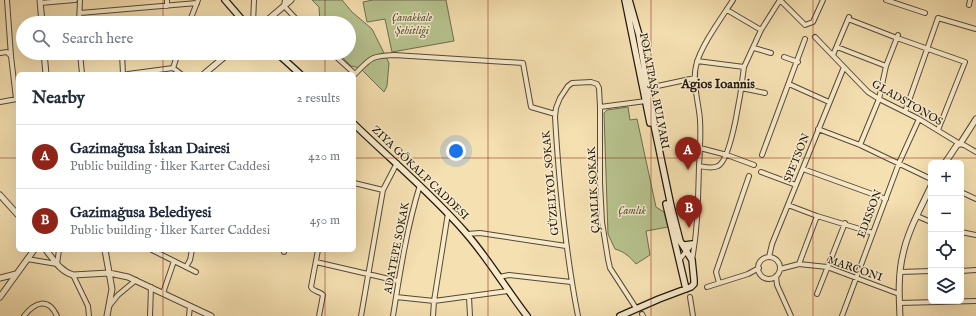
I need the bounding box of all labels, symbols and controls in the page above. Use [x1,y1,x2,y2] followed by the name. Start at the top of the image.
[392,11,433,39] park label: Çanakkale Şehitliği
[16,16,356,60] search box
[30,27,52,49] icon: search
[62,29,133,48] text: Search here
[636,32,672,151] street label: POLATPAŞA BULVARI
[680,76,755,93] district label: Agios Ioannis
[869,77,945,129] street label: GLADSTONOS
[32,88,85,109] text: Nearby
[296,90,340,107] text: 2 results
[368,123,472,223] street label: ZIYA GÖKALP CADDESI
[539,129,563,236] street label: GÜZELYOL SOKAK
[781,131,813,185] street label: SPETSON
[675,137,701,170] pin: A
[70,139,230,158] text: Gazimağusa İskan Dairesi
[446,141,466,161] your location
[585,145,603,234] street label: ÇAMLIK SOKAK
[41,148,49,165] text: A
[308,148,340,165] text: 420 m
[70,158,270,175] text: Public building · İlker Karter Caddesi
[928,160,964,304] map controls
[928,160,964,196] button: +
[854,187,886,240] street label: EDISSON
[676,195,702,228] pin: B
[928,196,964,232] button: −
[381,200,413,296] street label: ADATEPE SOKAK
[70,203,211,222] text: Gazimağusa Belediyesi
[618,204,647,218] park label: Çamlık
[41,212,49,229] text: B
[310,212,340,229] text: 450 m
[70,222,270,239] text: Public building · İlker Karter Caddesi
[928,232,964,268] button: locate
[826,253,884,285] street label: MARCONI
[928,268,964,304] button: layers

